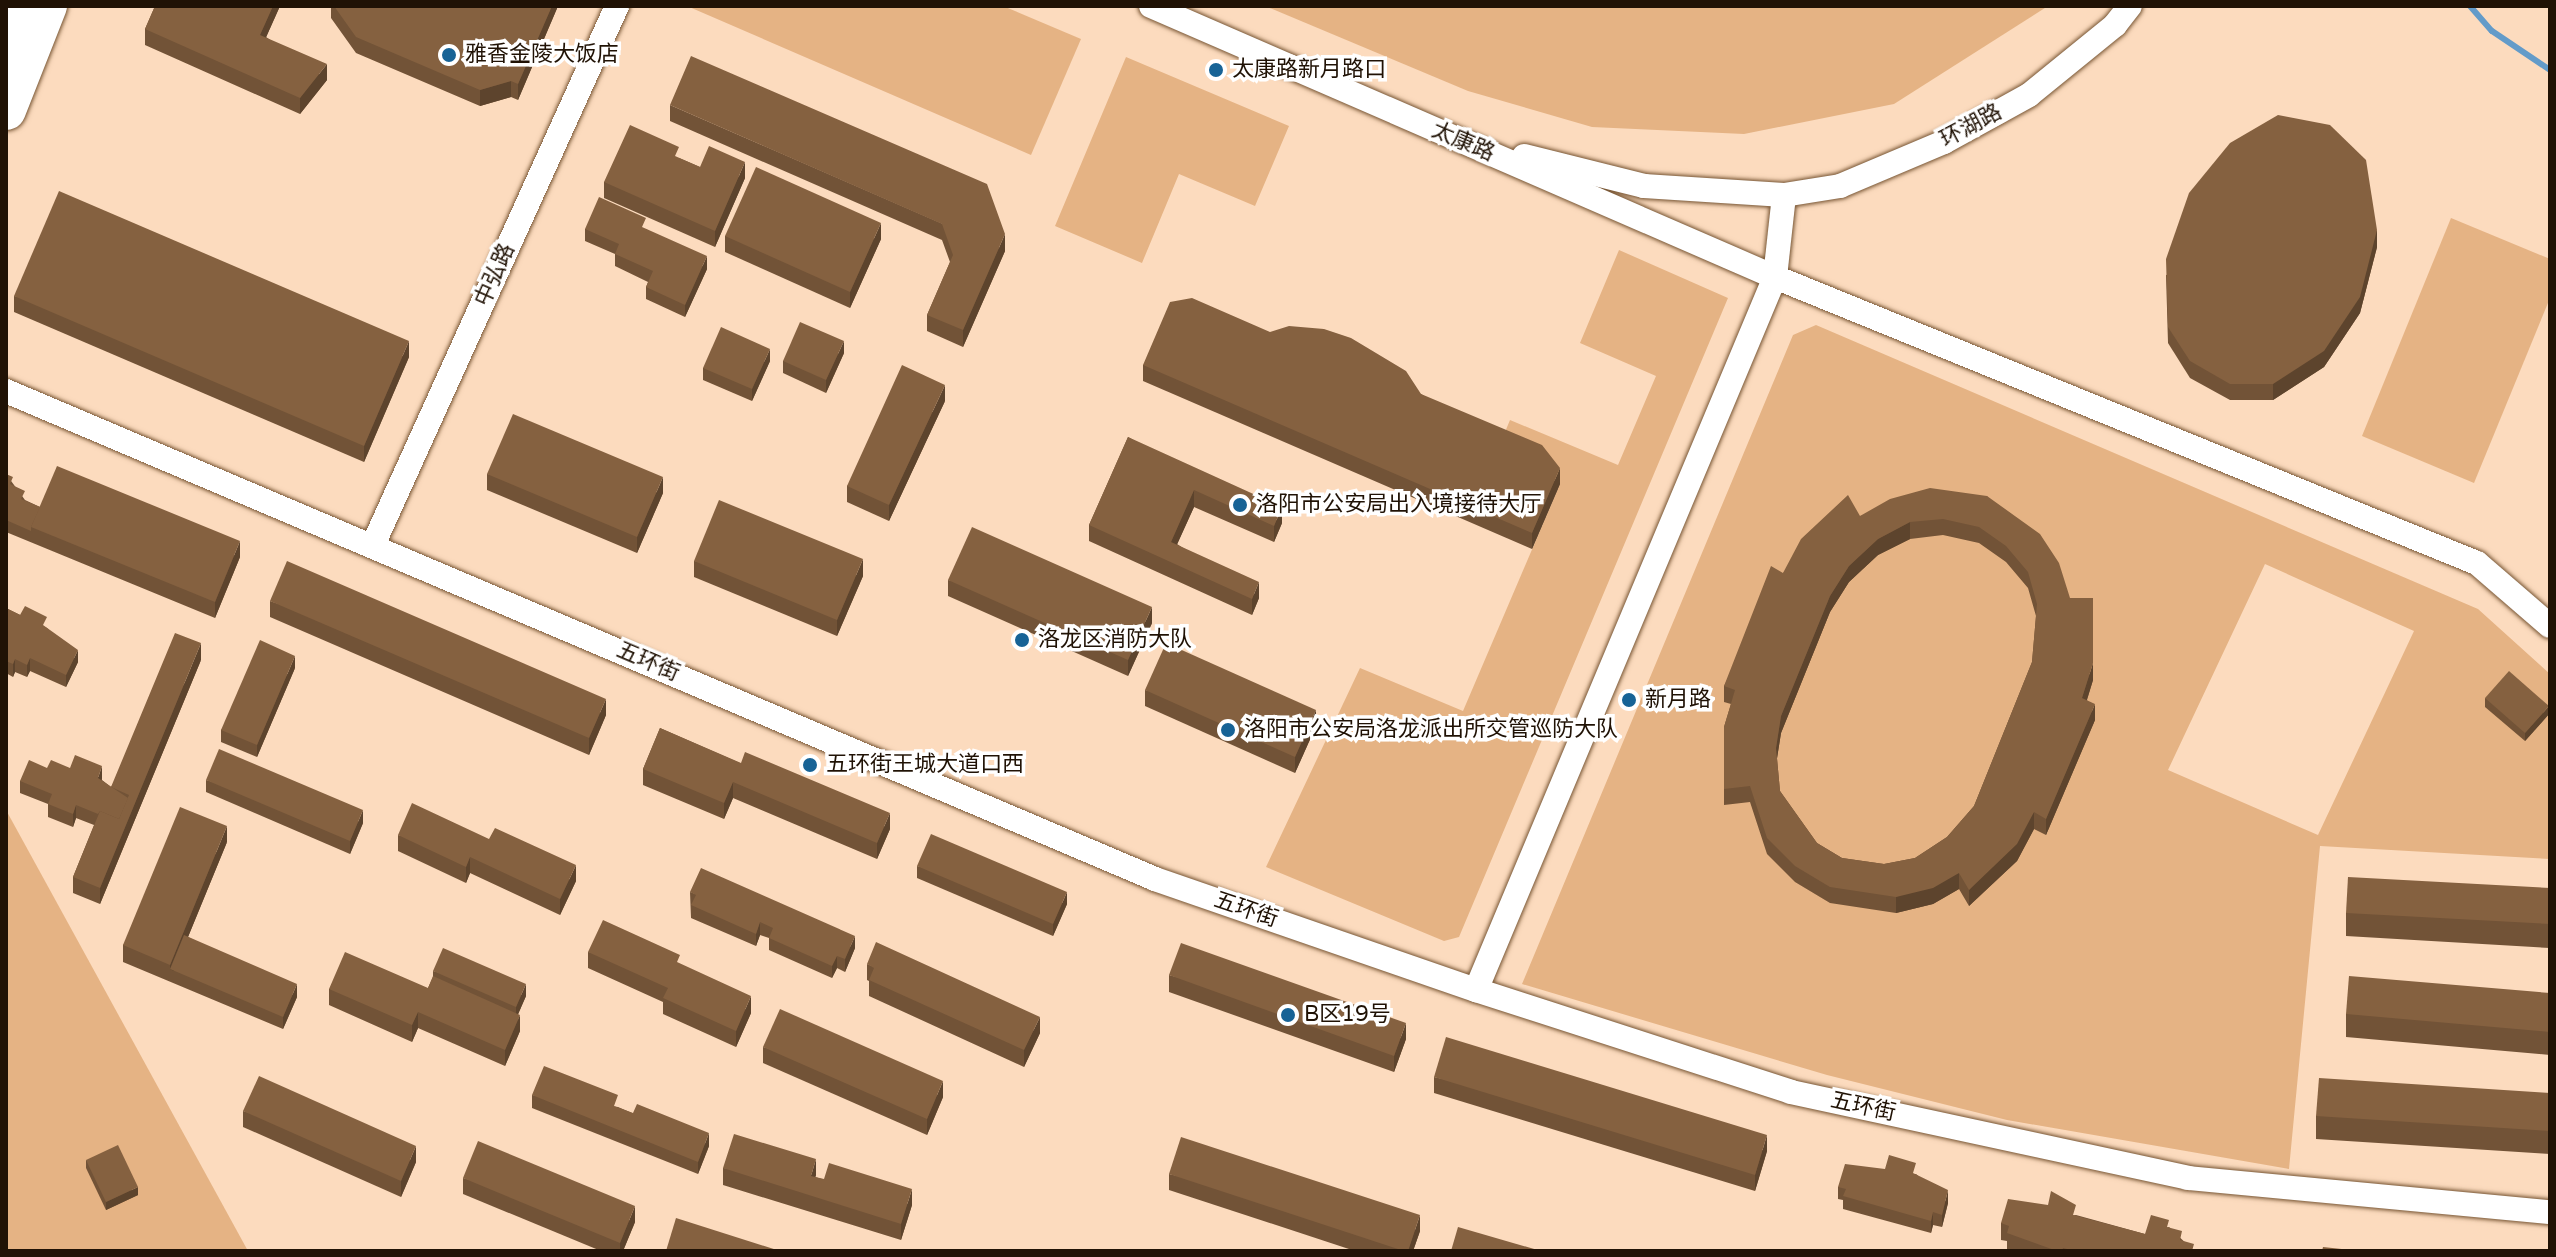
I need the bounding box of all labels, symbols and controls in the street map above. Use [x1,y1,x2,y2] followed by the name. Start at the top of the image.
[465,42,619,68] place label: 雅香金陵大饭店
[440,46,458,64] marker: 雅香金陵大饭店
[1232,57,1386,83] place label: 太康路新月路口
[1207,61,1225,79] marker: 太康路新月路口
[1936,99,2006,153] street label: 环湖路
[1427,117,1499,167] street label: 太康路
[470,239,520,311] street label: 中弘路
[1256,492,1542,518] place label: 洛阳市公安局出入境接待大厅
[1231,496,1249,514] marker: 洛阳市公安局出入境接待大厅
[1038,627,1192,653] place label: 洛龙区消防大队
[1013,631,1031,649] marker: 洛龙区消防大队
[612,637,684,687] street label: 五环街
[1645,687,1711,713] place label: 新月路
[1620,691,1638,709] marker: 新月路
[1244,717,1618,743] place label: 洛阳市公安局洛龙派出所交管巡防大队
[1219,721,1237,739] marker: 洛阳市公安局洛龙派出所交管巡防大队
[826,752,1024,778] place label: 五环街王城大道口西
[801,756,819,774] marker: 五环街王城大道口西
[1211,887,1281,933] street label: 五环街
[1304,1002,1391,1028] place label: B区19号
[1279,1006,1297,1024] marker: B区19号
[1828,1087,1898,1127] street label: 五环街

